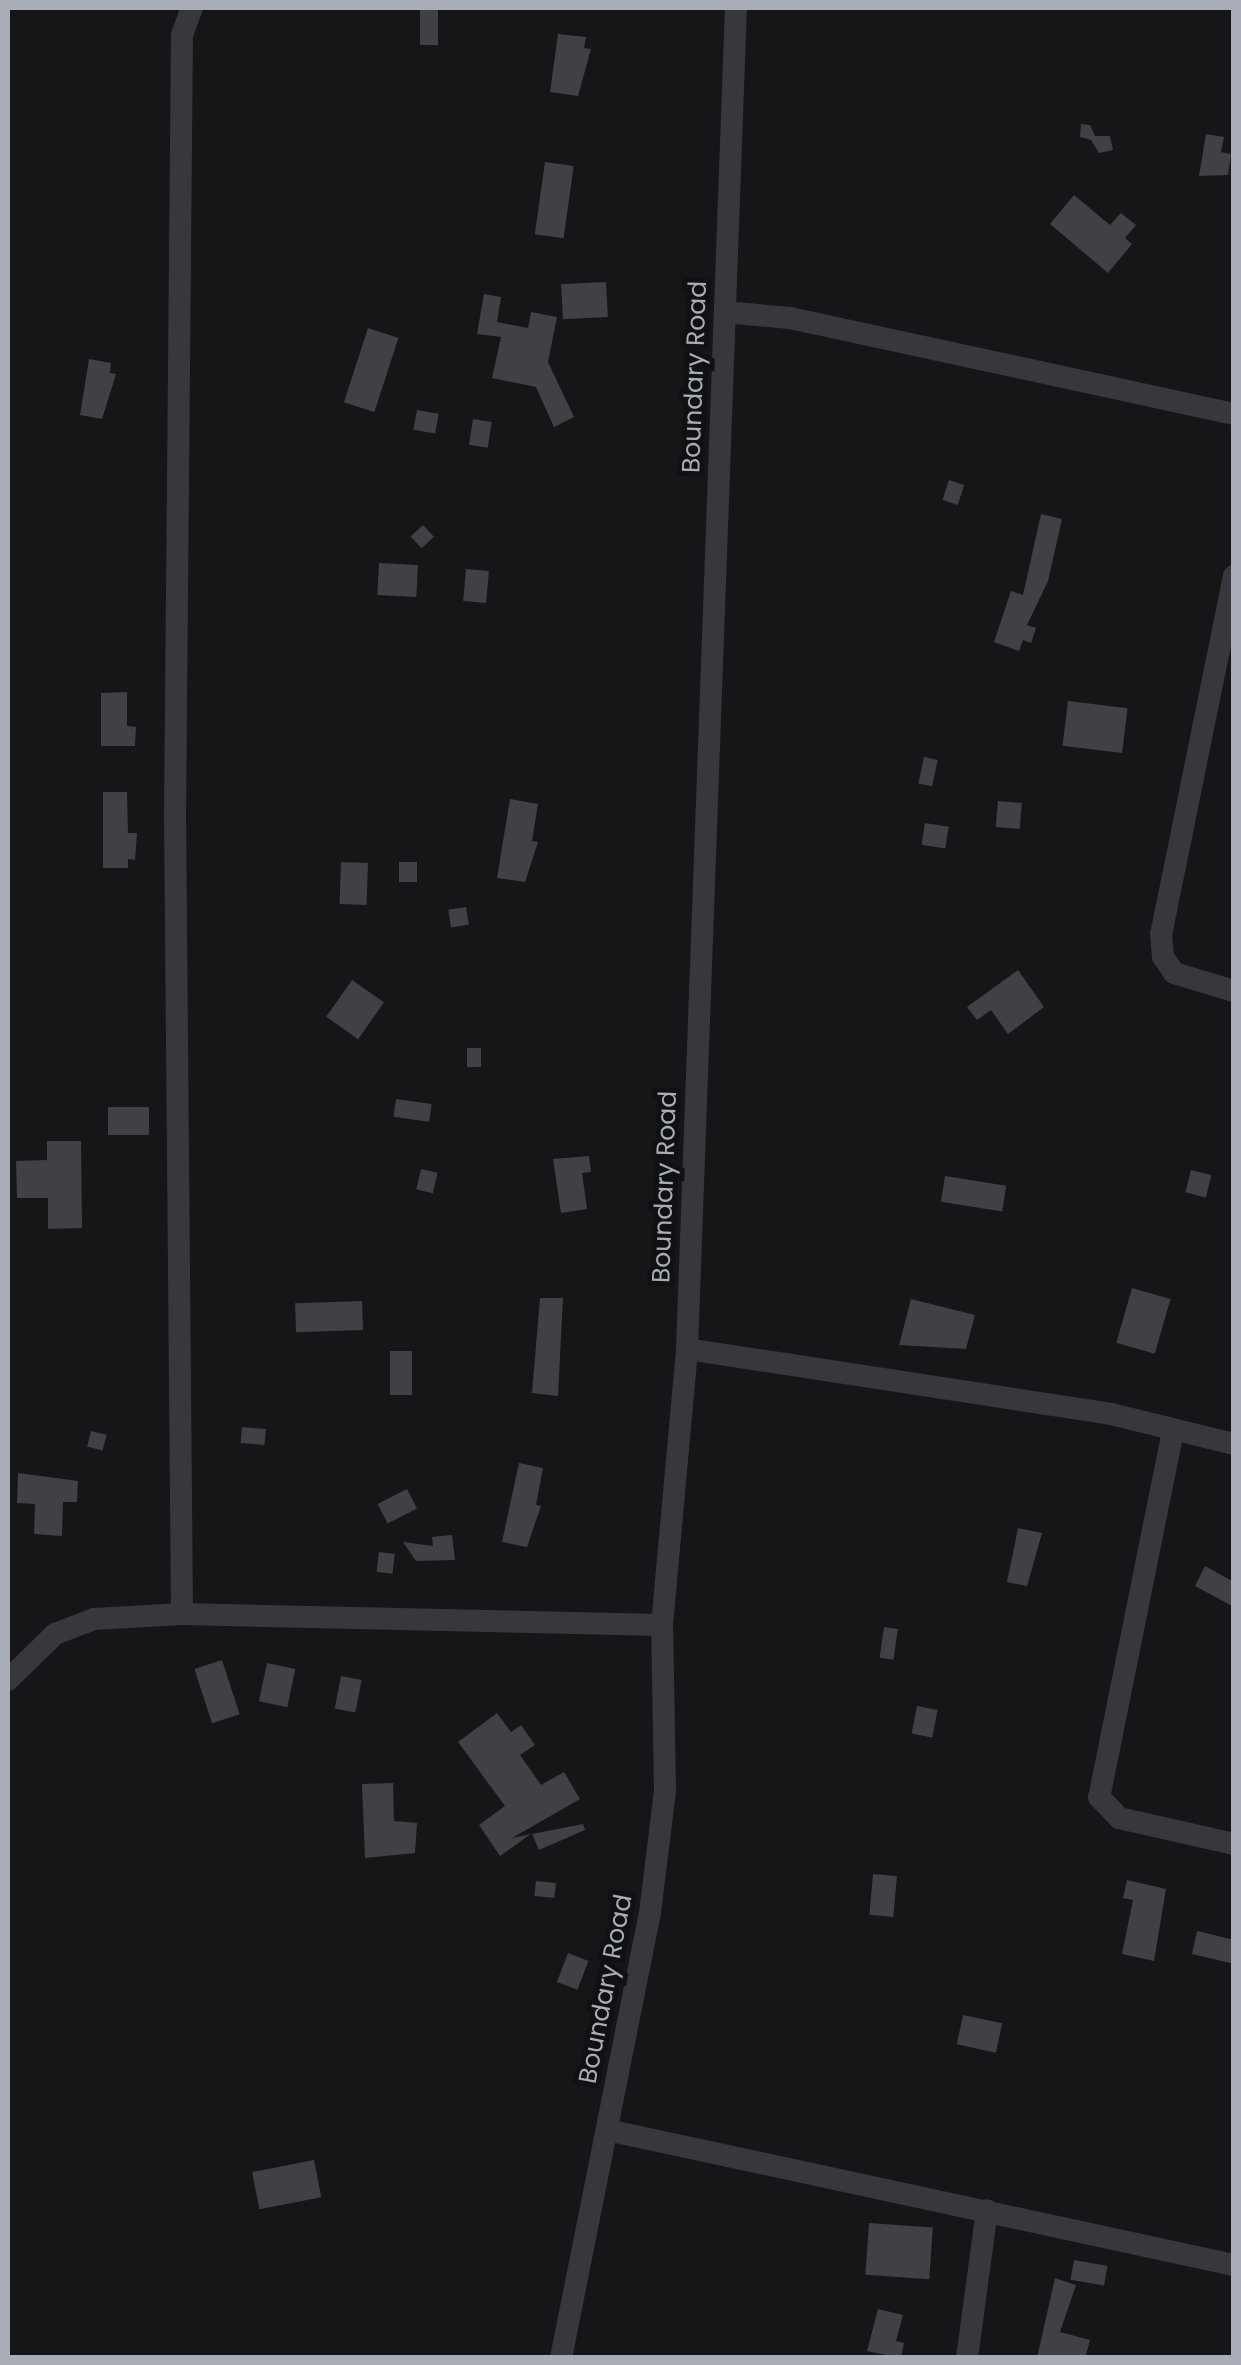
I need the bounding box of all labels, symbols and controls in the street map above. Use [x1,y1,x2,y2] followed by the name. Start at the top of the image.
[677,280,713,474] street label: Boundary Road
[647,1090,683,1284] street label: Boundary Road
[573,1892,639,2086] street label: Boundary Road

